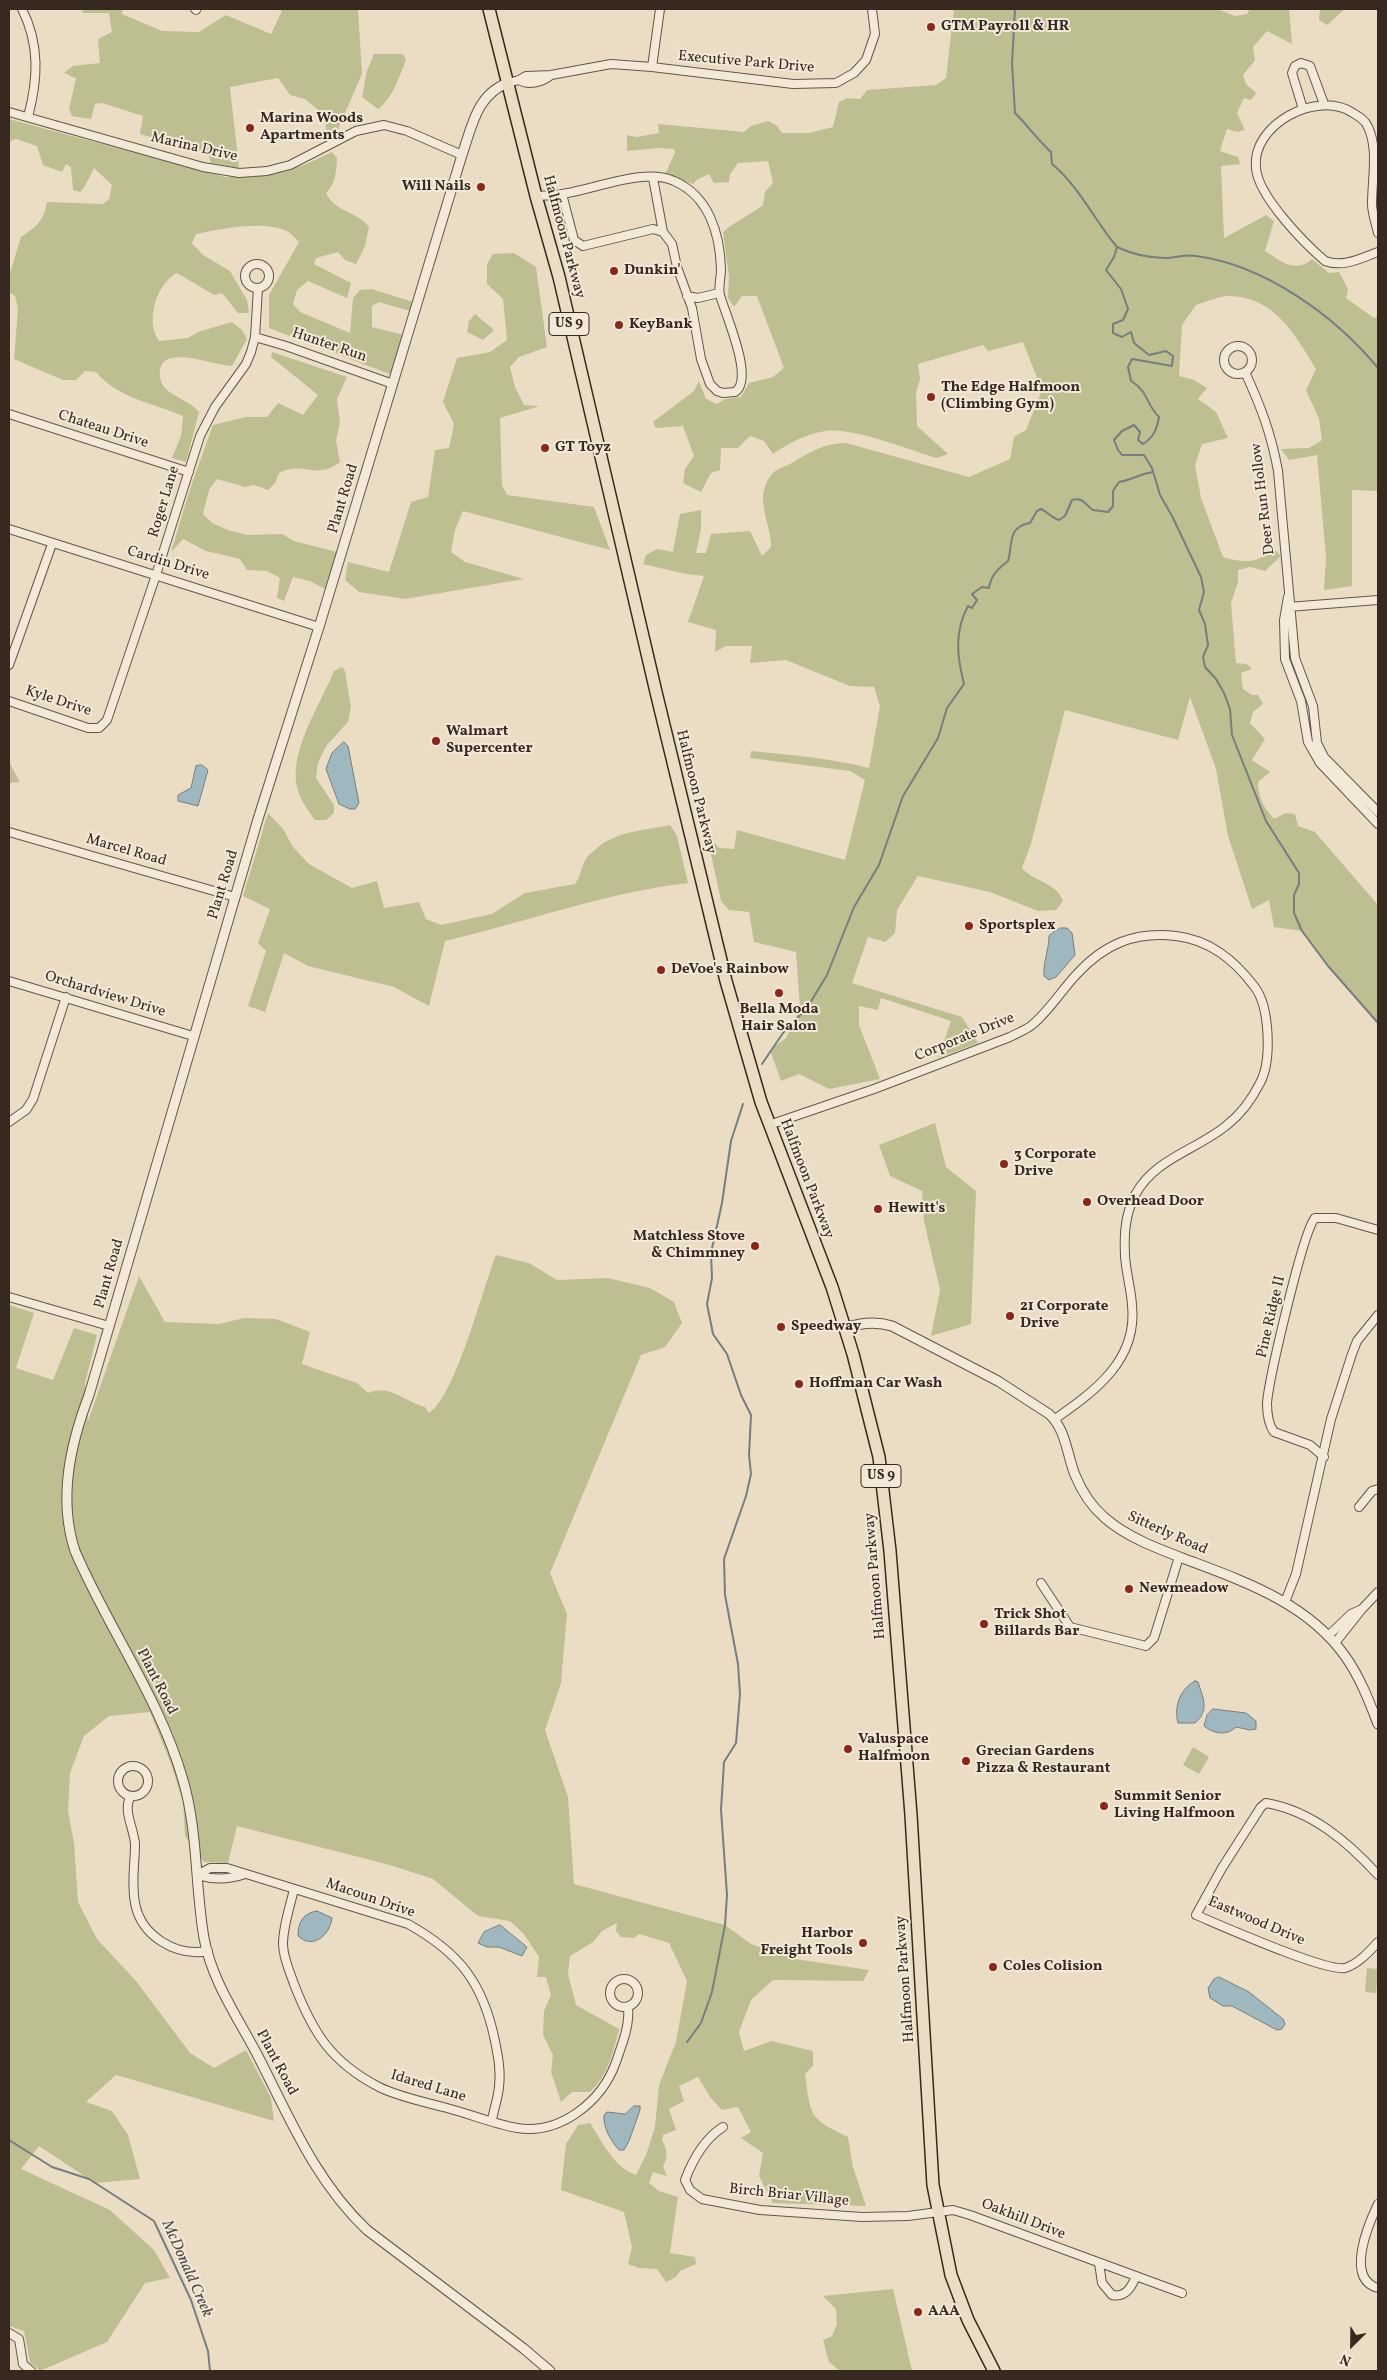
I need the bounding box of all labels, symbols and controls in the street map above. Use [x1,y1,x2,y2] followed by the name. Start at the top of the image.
[941,18,1069,36] place label: GTM Payroll & HR
[925,21,937,33] marker: GTM Payroll & HR
[677,48,815,78] street label: Executive Park Drive
[260,110,363,145] place label: Marina Woods Apartments
[244,122,256,134] marker: Marina Woods Apartments
[149,129,239,167] street label: Marina Drive
[538,173,588,301] street label: Halfmoon Parkway
[402,178,471,196] place label: Will Nails
[475,181,487,193] marker: Will Nails
[624,262,681,280] place label: Dunkin'
[608,265,620,277] marker: Dunkin'
[549,312,589,336] road number: US 9
[629,316,692,334] place label: KeyBank
[613,319,625,331] marker: KeyBank
[289,325,369,367] street label: Hunter Run
[941,379,1080,414] place label: The Edge Halfmoon (Climbing Gym)
[925,391,937,403] marker: The Edge Halfmoon (Climbing Gym)
[56,407,150,453] street label: Chateau Drive
[555,439,611,457] place label: GT Toyz
[539,442,551,454] marker: GT Toyz
[1248,442,1280,556] street label: Deer Run Hollow
[325,462,363,536] street label: Plant Road
[146,464,184,540] street label: Roger Lane
[125,543,211,585] street label: Cardin Drive
[23,683,93,721] street label: Kyle Drive
[446,723,533,758] place label: Walmart Supercenter
[671,728,719,856] street label: Halfmoon Parkway
[430,735,442,747] marker: Walmart Supercenter
[84,831,168,871] street label: Marcel Road
[205,848,243,922] street label: Plant Road
[979,917,1056,935] place label: Sportsplex
[963,920,975,932] marker: Sportsplex
[671,961,789,979] place label: DeVoe's Rainbow
[655,964,667,976] marker: DeVoe's Rainbow
[42,968,168,1022] street label: Orchardview Drive
[773,987,785,999] marker: Bella Moda Hair Salon
[739,1001,819,1036] place label: Bella Moda Hair Salon
[912,1010,1018,1066] street label: Corporate Drive
[775,1117,837,1241] street label: Halfmoon Parkway
[1014,1146,1096,1181] place label: 3 Corporate Drive
[998,1158,1010,1170] marker: 3 Corporate Drive
[1097,1193,1204,1211] place label: Overhead Door
[1081,1196,1093,1208] marker: Overhead Door
[888,1200,945,1218] place label: Hewitt's
[872,1203,884,1215] marker: Hewitt's
[633,1228,745,1263] place label: Matchless Stove & Chimmney
[91,1237,129,1311] street label: Plant Road
[749,1240,761,1252] marker: Matchless Stove & Chimmney
[1254,1274,1290,1360] street label: Pine Ridge II
[1020,1298,1108,1333] place label: 21 Corporate Drive
[1004,1310,1016,1322] marker: 21 Corporate Drive
[791,1318,861,1336] place label: Speedway
[775,1321,787,1333] marker: Speedway
[809,1375,943,1393] place label: Hoffman Car Wash
[793,1378,805,1390] marker: Hoffman Car Wash
[861,1464,901,1488] road number: US 9
[1124,1508,1210,1560] street label: Sitterly Road
[862,1512,890,1640] street label: Halfmoon Parkway
[1139,1580,1229,1598] place label: Newmeadow
[1123,1583,1135,1595] marker: Newmeadow
[994,1606,1079,1641] place label: Trick Shot Billards Bar
[978,1618,990,1630] marker: Trick Shot Billards Bar
[132,1646,180,1718] street label: Plant Road
[858,1731,930,1766] place label: Valuspace Halfmoon
[842,1743,854,1755] marker: Valuspace Halfmoon
[976,1743,1110,1778] place label: Grecian Gardens Pizza & Restaurant
[960,1755,972,1767] marker: Grecian Gardens Pizza & Restaurant
[1114,1788,1235,1823] place label: Summit Senior Living Halfmoon
[1098,1800,1110,1812] marker: Summit Senior Living Halfmoon
[323,1875,417,1923] street label: Macoun Drive
[1205,1893,1307,1951] street label: Eastwood Drive
[893,1915,919,2043] street label: Halfmoon Parkway
[760,1925,853,1960] place label: Harbor Freight Tools
[857,1937,869,1949] marker: Harbor Freight Tools
[1003,1958,1103,1976] place label: Coles Colision
[987,1961,999,1973] marker: Coles Colision
[251,2027,301,2099] street label: Plant Road
[388,2067,468,2107] street label: Idared Lane
[728,2181,850,2211] street label: Birch Briar Village
[978,2196,1068,2244] street label: Oakhill Drive
[156,2218,216,2320] water label: McDonald Creek
[928,2303,960,2321] place label: AAA
[912,2306,924,2318] marker: AAA
[1327,2320,1377,2370] north arrow
[1338,2349,1354,2370] text: N

